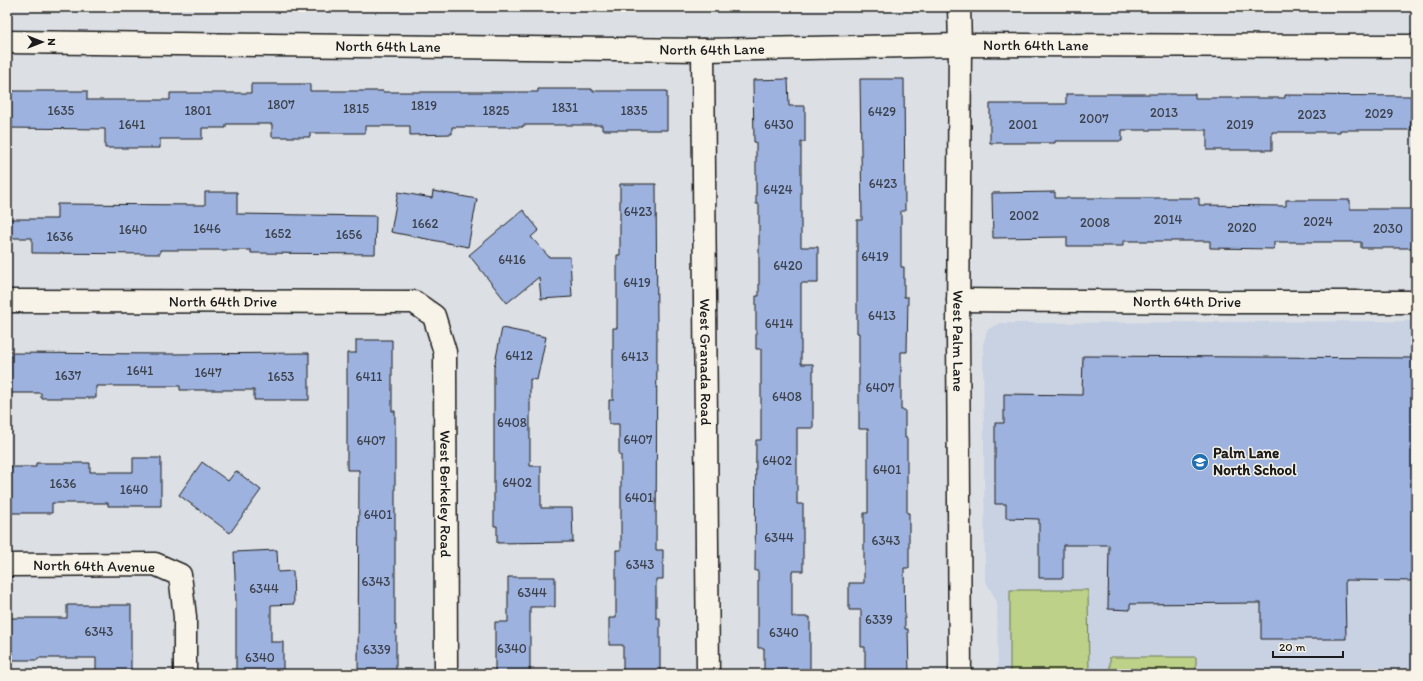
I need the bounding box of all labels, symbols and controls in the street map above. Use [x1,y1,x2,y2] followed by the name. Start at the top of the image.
[22,22,62,62] north arrow
[983,36,1089,54] street label: North 64th Lane
[335,37,441,56] street label: North 64th Lane
[45,38,58,46] text: N
[659,40,765,59] street label: North 64th Lane
[267,97,295,112] house number: 1807
[411,98,437,113] house number: 1819
[552,100,578,115] house number: 1831
[343,101,369,116] house number: 1815
[48,103,75,118] house number: 1635
[184,103,212,118] house number: 1801
[483,103,510,118] house number: 1825
[620,103,648,118] house number: 1835
[868,104,896,119] house number: 6429
[1150,105,1178,120] house number: 2013
[1365,106,1393,121] house number: 2029
[1298,107,1326,122] house number: 2023
[1079,111,1109,126] house number: 2007
[119,117,145,132] house number: 1641
[764,117,794,132] house number: 6430
[1009,117,1037,132] house number: 2001
[1226,117,1254,132] house number: 2019
[869,176,897,191] house number: 6423
[763,182,793,197] house number: 6424
[624,204,652,219] house number: 6423
[1009,208,1039,223] house number: 2002
[1154,212,1183,227] house number: 2014
[1303,214,1333,229] house number: 2024
[1080,215,1110,230] house number: 2008
[412,216,438,231] house number: 1662
[1227,220,1257,235] house number: 2020
[193,221,221,236] house number: 1646
[1373,221,1403,236] house number: 2030
[119,222,147,237] house number: 1640
[265,226,291,241] house number: 1652
[336,227,362,242] house number: 1656
[47,229,74,244] house number: 1636
[861,249,889,264] house number: 6419
[498,252,526,267] house number: 6416
[773,258,803,273] house number: 6420
[623,275,651,290] house number: 6419
[949,290,967,392] street label: West Palm Lane
[169,292,277,311] street label: North 64th Drive
[1133,292,1241,311] street label: North 64th Drive
[696,298,715,426] street label: West Granada Road
[868,308,896,323] house number: 6413
[765,316,793,331] house number: 6414
[505,348,533,363] house number: 6412
[621,349,649,364] house number: 6413
[127,363,153,378] house number: 1641
[194,365,222,380] house number: 1647
[55,368,82,383] house number: 1637
[268,369,294,384] house number: 1653
[356,369,382,384] house number: 6411
[865,380,895,395] house number: 6407
[772,389,802,404] house number: 6408
[497,415,527,430] house number: 6408
[436,430,455,558] street label: West Berkeley Road
[623,432,653,447] house number: 6407
[356,433,386,448] house number: 6407
[1213,444,1297,479] place label: Palm Lane North School
[1190,452,1210,472] school or university icon: Palm Lane North School
[762,453,792,468] house number: 6402
[873,462,901,477] house number: 6401
[502,475,532,490] house number: 6402
[50,476,77,491] house number: 1636
[120,482,148,497] house number: 1640
[625,490,653,505] house number: 6401
[364,507,392,522] house number: 6401
[764,530,794,545] house number: 6344
[872,533,900,548] house number: 6343
[33,556,155,576] street label: North 64th Avenue
[626,557,654,572] house number: 6343
[362,574,390,589] house number: 6343
[249,581,279,596] house number: 6344
[517,585,547,600] house number: 6344
[865,612,893,627] house number: 6339
[85,624,113,639] house number: 6343
[769,625,799,640] house number: 6340
[1273,633,1343,659] scale bar
[1279,640,1306,654] text: 20 m
[497,641,527,656] house number: 6340
[363,642,391,657] house number: 6339
[245,650,275,665] house number: 6340

